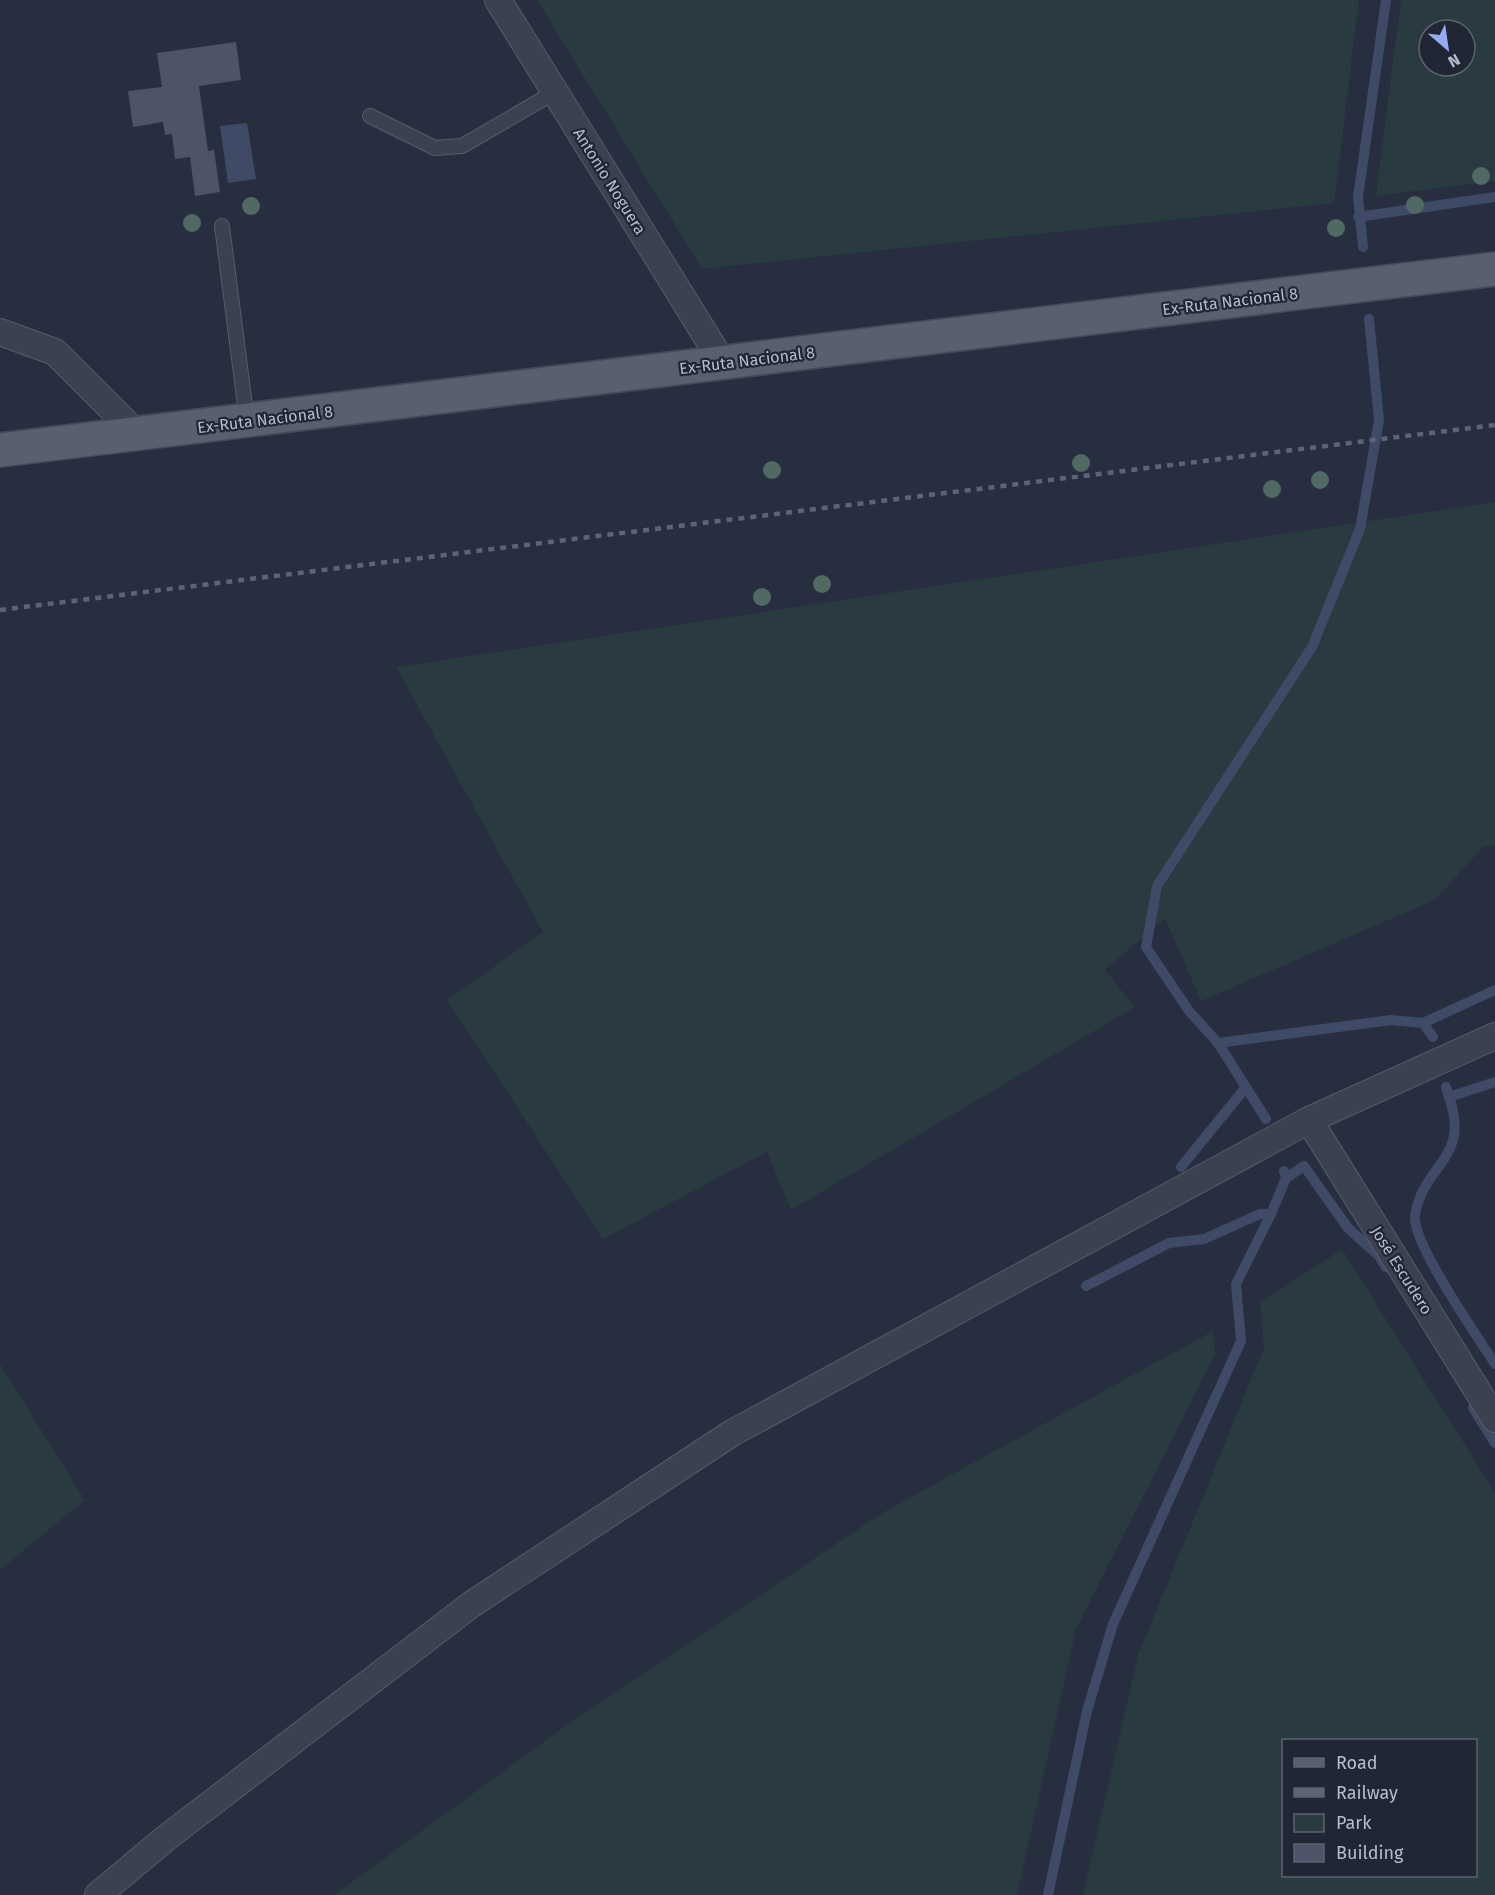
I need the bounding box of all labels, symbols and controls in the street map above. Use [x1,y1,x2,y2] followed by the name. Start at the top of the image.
[1417,18,1477,78] north arrow
[1445,50,1463,72] text: N
[569,125,650,238] street label: Antonio Noguera
[1161,284,1299,319] street label: Ex-Ruta Nacional 8
[678,343,816,378] street label: Ex-Ruta Nacional 8
[196,402,334,437] street label: Ex-Ruta Nacional 8
[1367,1223,1436,1318] street label: José Escudero
[1282,1739,1477,1877] legend
[1336,1752,1378,1774] text: Road
[1336,1782,1398,1804] text: Railway
[1336,1812,1372,1834] text: Park
[1336,1842,1404,1864] text: Building

